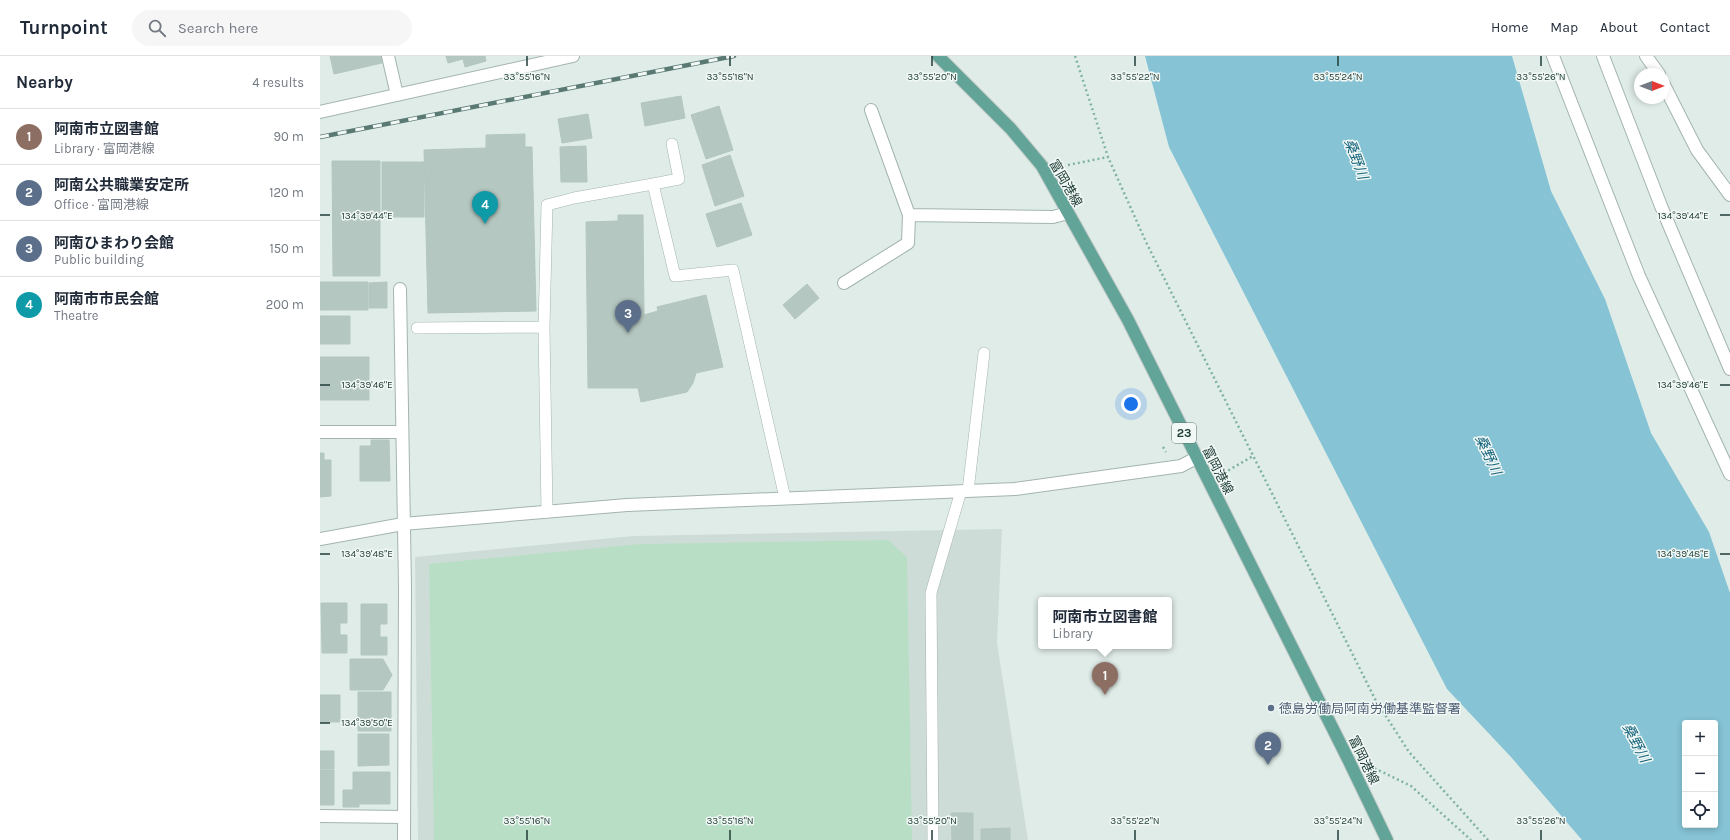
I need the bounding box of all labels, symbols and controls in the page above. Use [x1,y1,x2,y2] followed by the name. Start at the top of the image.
[132,10,412,46] search box
[20,17,108,39] text: Turnpoint
[146,17,168,39] icon: search
[178,19,258,37] text: Search here
[1491,19,1528,36] text: Home
[1550,19,1578,36] text: Map
[1600,19,1638,36] text: About
[1660,19,1710,36] text: Contact
[1634,68,1670,104] north arrow
[504,71,550,83] text: 33°55'16"N
[706,71,754,83] text: 33°55'18"N
[907,71,957,83] text: 33°55'20"N
[1110,71,1160,83] text: 33°55'22"N
[1313,71,1363,83] text: 33°55'24"N
[1516,71,1566,83] text: 33°55'26"N
[16,72,73,92] text: Nearby
[252,75,304,90] text: 4 results
[54,120,159,138] text: 阿南市立図書館
[27,129,31,144] text: 1
[273,129,304,144] text: 90 m
[1341,136,1372,184] water label: 桑野川
[54,141,155,156] text: Library · 富岡港線
[1047,157,1085,209] street label: 富岡港線
[54,176,189,194] text: 阿南公共職業安定所
[25,185,33,200] text: 2
[269,185,304,200] text: 120 m
[472,191,498,224] pin: 4
[54,197,149,212] text: Office · 富岡港線
[341,210,393,222] text: 134°39'44"E
[1657,210,1709,222] text: 134°39'44"E
[54,234,174,252] text: 阿南ひまわり会館
[25,241,33,256] text: 3
[269,241,304,256] text: 150 m
[54,252,144,267] text: Public building
[54,290,159,308] text: 阿南市市民会館
[25,297,33,312] text: 4
[266,297,304,312] text: 200 m
[615,300,641,333] pin: 3
[54,308,98,323] text: Theatre
[341,379,393,391] text: 134°39'46"E
[1657,379,1709,391] text: 134°39'46"E
[1121,394,1141,414] your location
[1172,423,1196,443] road number: 23
[1471,432,1505,479] water label: 桑野川
[1200,443,1236,497] street label: 富岡港線
[341,548,393,560] text: 134°39'48"E
[1657,548,1709,560] text: 134°39'48"E
[1038,597,1172,649] popup
[1052,608,1158,626] text: 阿南市立図書館
[1052,626,1093,641] text: Library
[1092,662,1118,695] pin: 1
[1279,701,1461,716] place label: 徳島労働局阿南労働基準監督署
[1266,703,1276,713] marker: 徳島労働局阿南労働基準監督署
[341,717,393,729] text: 134°39'50"E
[1619,720,1654,767] water label: 桑野川
[1682,720,1718,828] map controls
[1682,720,1718,756] button: +
[1255,732,1281,765] pin: 2
[1346,733,1382,787] street label: 富岡港線
[1682,756,1718,792] button: −
[1682,792,1718,828] button: locate
[504,815,550,827] text: 33°55'16"N
[706,815,754,827] text: 33°55'18"N
[907,815,957,827] text: 33°55'20"N
[1110,815,1160,827] text: 33°55'22"N
[1313,815,1363,827] text: 33°55'24"N
[1516,815,1566,827] text: 33°55'26"N

